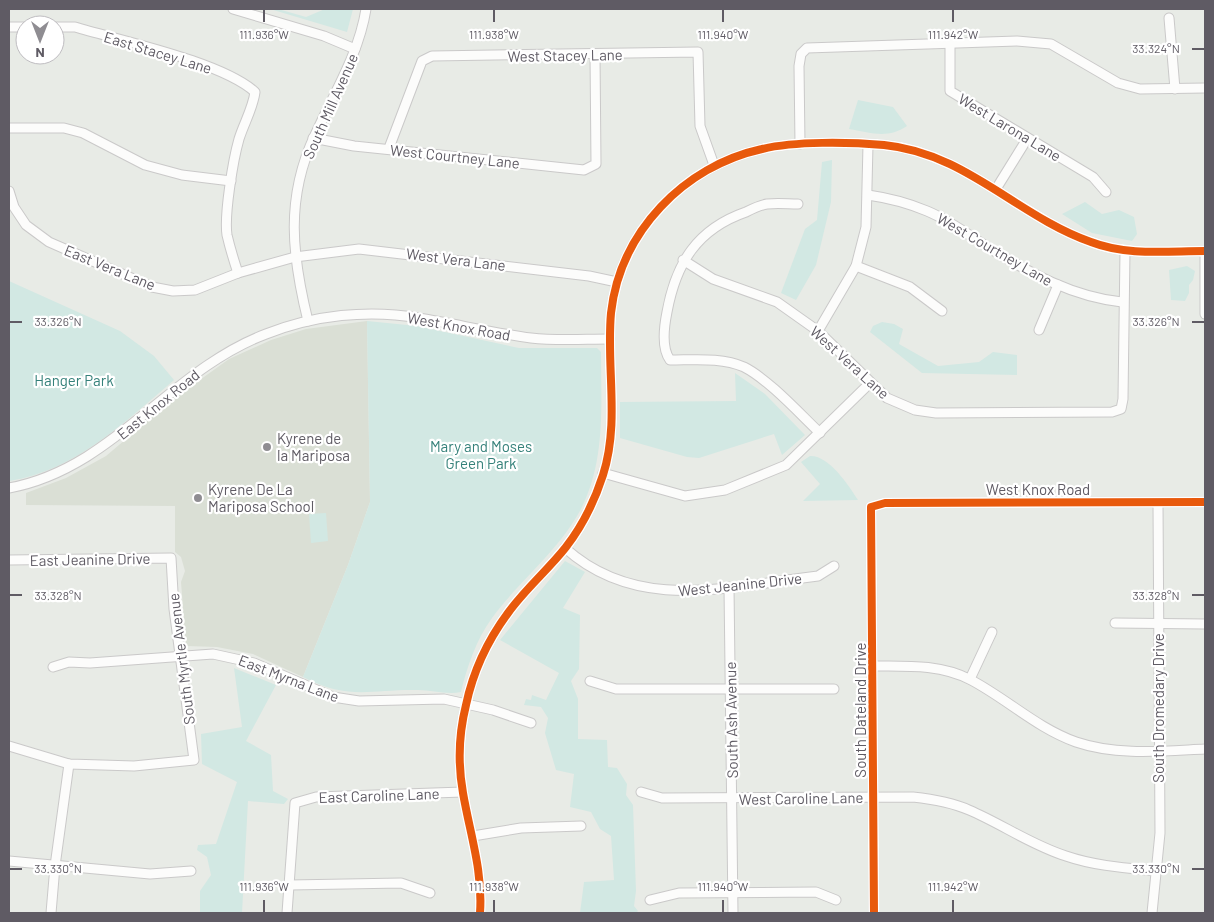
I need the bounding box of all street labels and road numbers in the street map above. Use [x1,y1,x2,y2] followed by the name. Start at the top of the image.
[102,27,214,77] street label: East Stacey Lane
[507,45,623,65] street label: West Stacey Lane
[299,50,361,162] street label: South Mill Avenue
[955,89,1065,165] street label: West Larona Lane
[389,140,521,172] street label: West Courtney Lane
[934,209,1056,289] street label: West Courtney Lane
[62,241,158,293] street label: East Vera Lane
[405,244,507,274] street label: West Vera Lane
[406,308,512,344] street label: West Knox Road
[807,322,893,402] street label: West Vera Lane
[113,365,203,443] street label: East Knox Road
[986,480,1090,498] street label: West Knox Road
[29,549,151,569] street label: East Jeanine Drive
[677,569,803,599] street label: West Jeanine Drive
[164,592,198,726] street label: South Myrtle Avenue
[1149,633,1167,783] street label: South Dromedary Drive
[851,642,869,778] street label: South Dateland Drive
[236,651,342,705] street label: East Myrna Lane
[721,662,741,778] street label: South Ash Avenue
[318,784,440,806] street label: East Caroline Lane
[739,788,863,808] street label: West Caroline Lane

